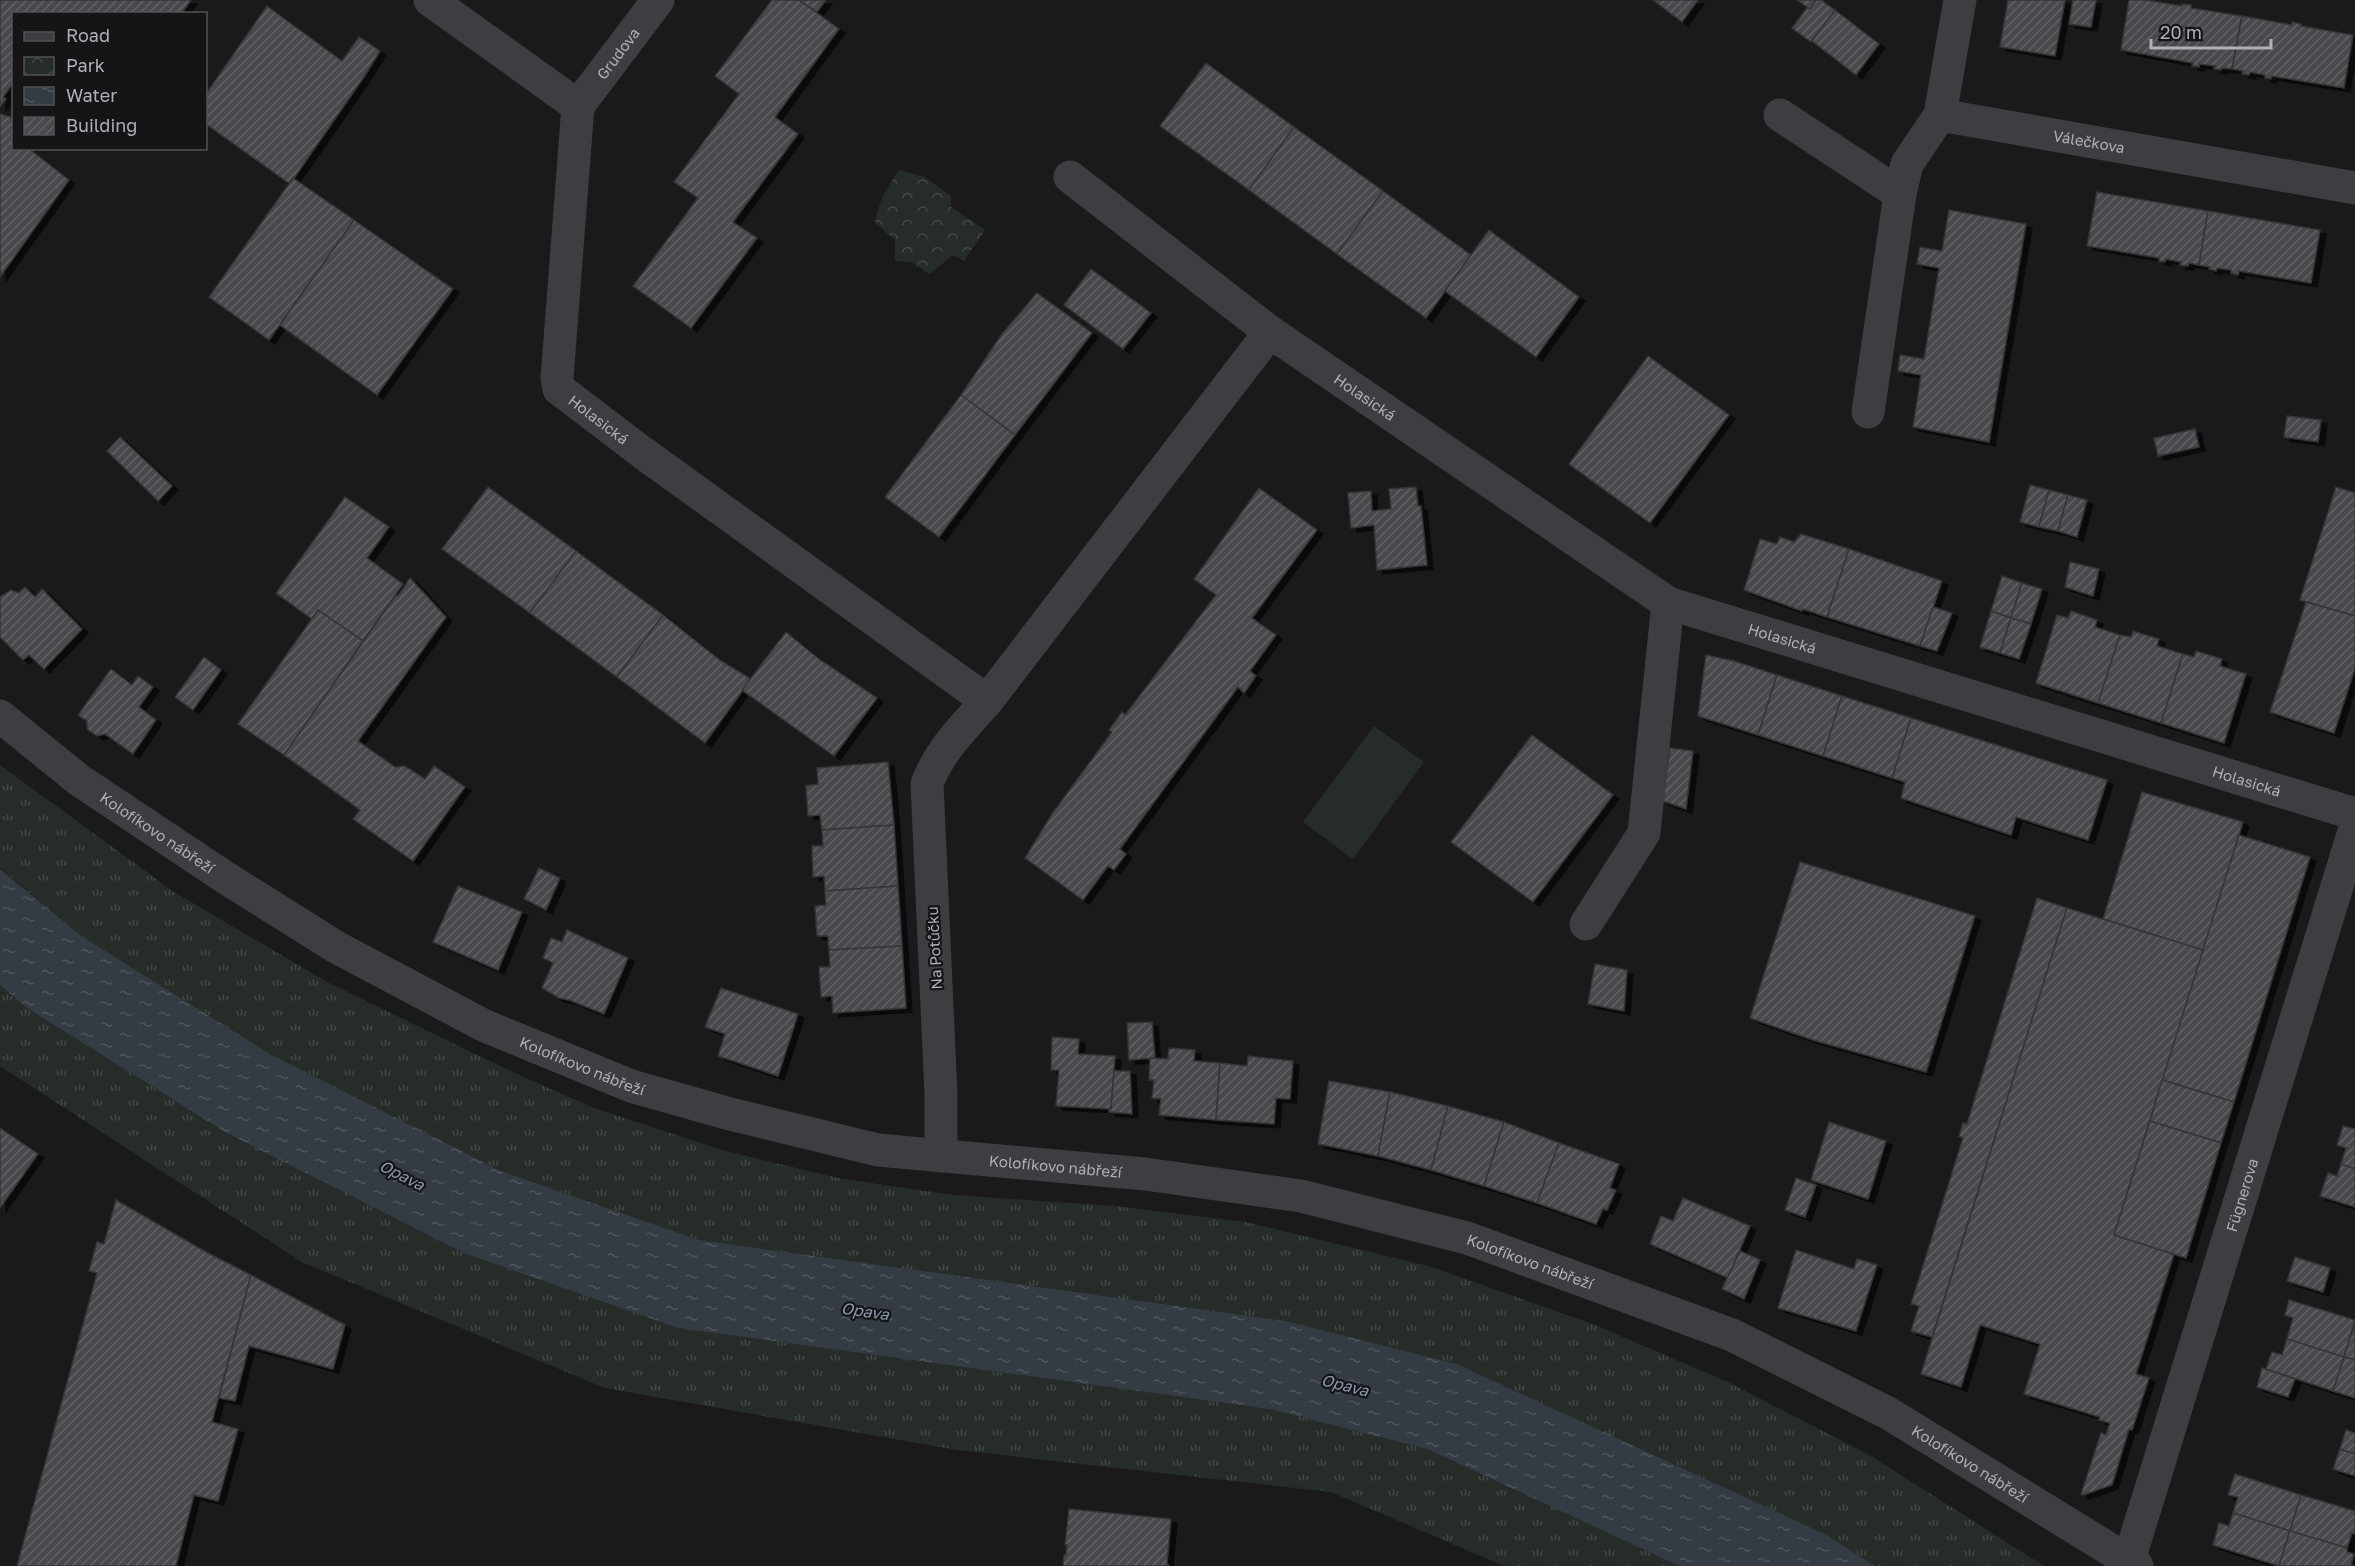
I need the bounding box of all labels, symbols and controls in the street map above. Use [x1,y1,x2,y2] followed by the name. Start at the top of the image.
[12,12,207,150] legend
[2151,12,2271,50] scale bar
[2160,21,2202,43] text: 20 m
[66,24,110,46] text: Road
[593,24,643,83] street label: Grudova
[66,54,105,76] text: Park
[66,84,117,106] text: Water
[66,114,137,136] text: Building
[2052,126,2126,156] street label: Válečkova
[1331,369,1399,424] street label: Holasická
[565,391,632,448] street label: Holasická
[1746,619,1819,657] street label: Holasická
[2210,762,2283,800] street label: Holasická
[97,788,219,877] street label: Kolofíkovo nábřeží
[923,906,945,990] street label: Na Potůčku
[517,1032,648,1099] street label: Kolofíkovo nábřeží
[988,1151,1124,1181] street label: Kolofíkovo nábřeží
[376,1155,429,1195] water label: Opava
[2222,1156,2262,1234] street label: Fügnerova
[1464,1230,1597,1293] street label: Kolofíkovo nábřeží
[840,1298,891,1324] water label: Opava
[1319,1370,1372,1401] water label: Opava
[1909,1421,2033,1507] street label: Kolofíkovo nábřeží

